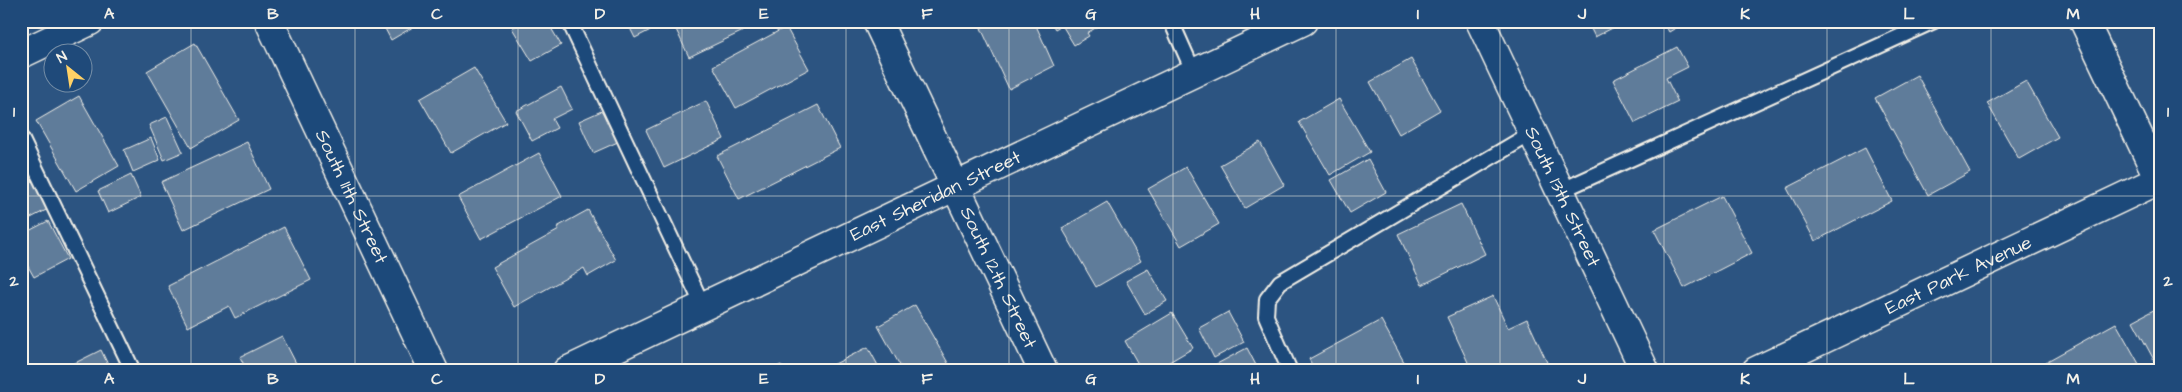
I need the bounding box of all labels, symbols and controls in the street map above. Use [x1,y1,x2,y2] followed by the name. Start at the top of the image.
[104,3,115,25] text: A
[267,3,279,25] text: B
[431,3,443,25] text: C
[595,3,606,25] text: D
[759,3,769,25] text: E
[921,3,933,25] text: F
[1085,3,1097,25] text: G
[1250,3,1260,25] text: H
[1417,3,1419,25] text: I
[1577,3,1587,25] text: J
[1740,3,1750,25] text: K
[1903,3,1915,25] text: L
[2066,3,2080,25] text: M
[42,42,92,92] north arrow
[53,47,71,68] text: N
[13,101,16,123] text: 1
[2167,101,2170,123] text: 1
[1518,122,1608,272] street label: South 13th Street
[308,125,395,268] street label: South 11th Street
[846,143,1026,248] street label: East Sheridan Street
[954,202,1044,353] street label: South 12th Street
[1881,229,2036,321] street label: East Park Avenue
[8,270,19,292] text: 2
[2162,270,2173,292] text: 2
[104,368,115,390] text: A
[267,368,279,390] text: B
[431,368,443,390] text: C
[595,368,606,390] text: D
[759,368,769,390] text: E
[921,368,933,390] text: F
[1085,368,1097,390] text: G
[1250,368,1260,390] text: H
[1417,368,1419,390] text: I
[1577,368,1587,390] text: J
[1740,368,1750,390] text: K
[1903,368,1915,390] text: L
[2066,368,2080,390] text: M

